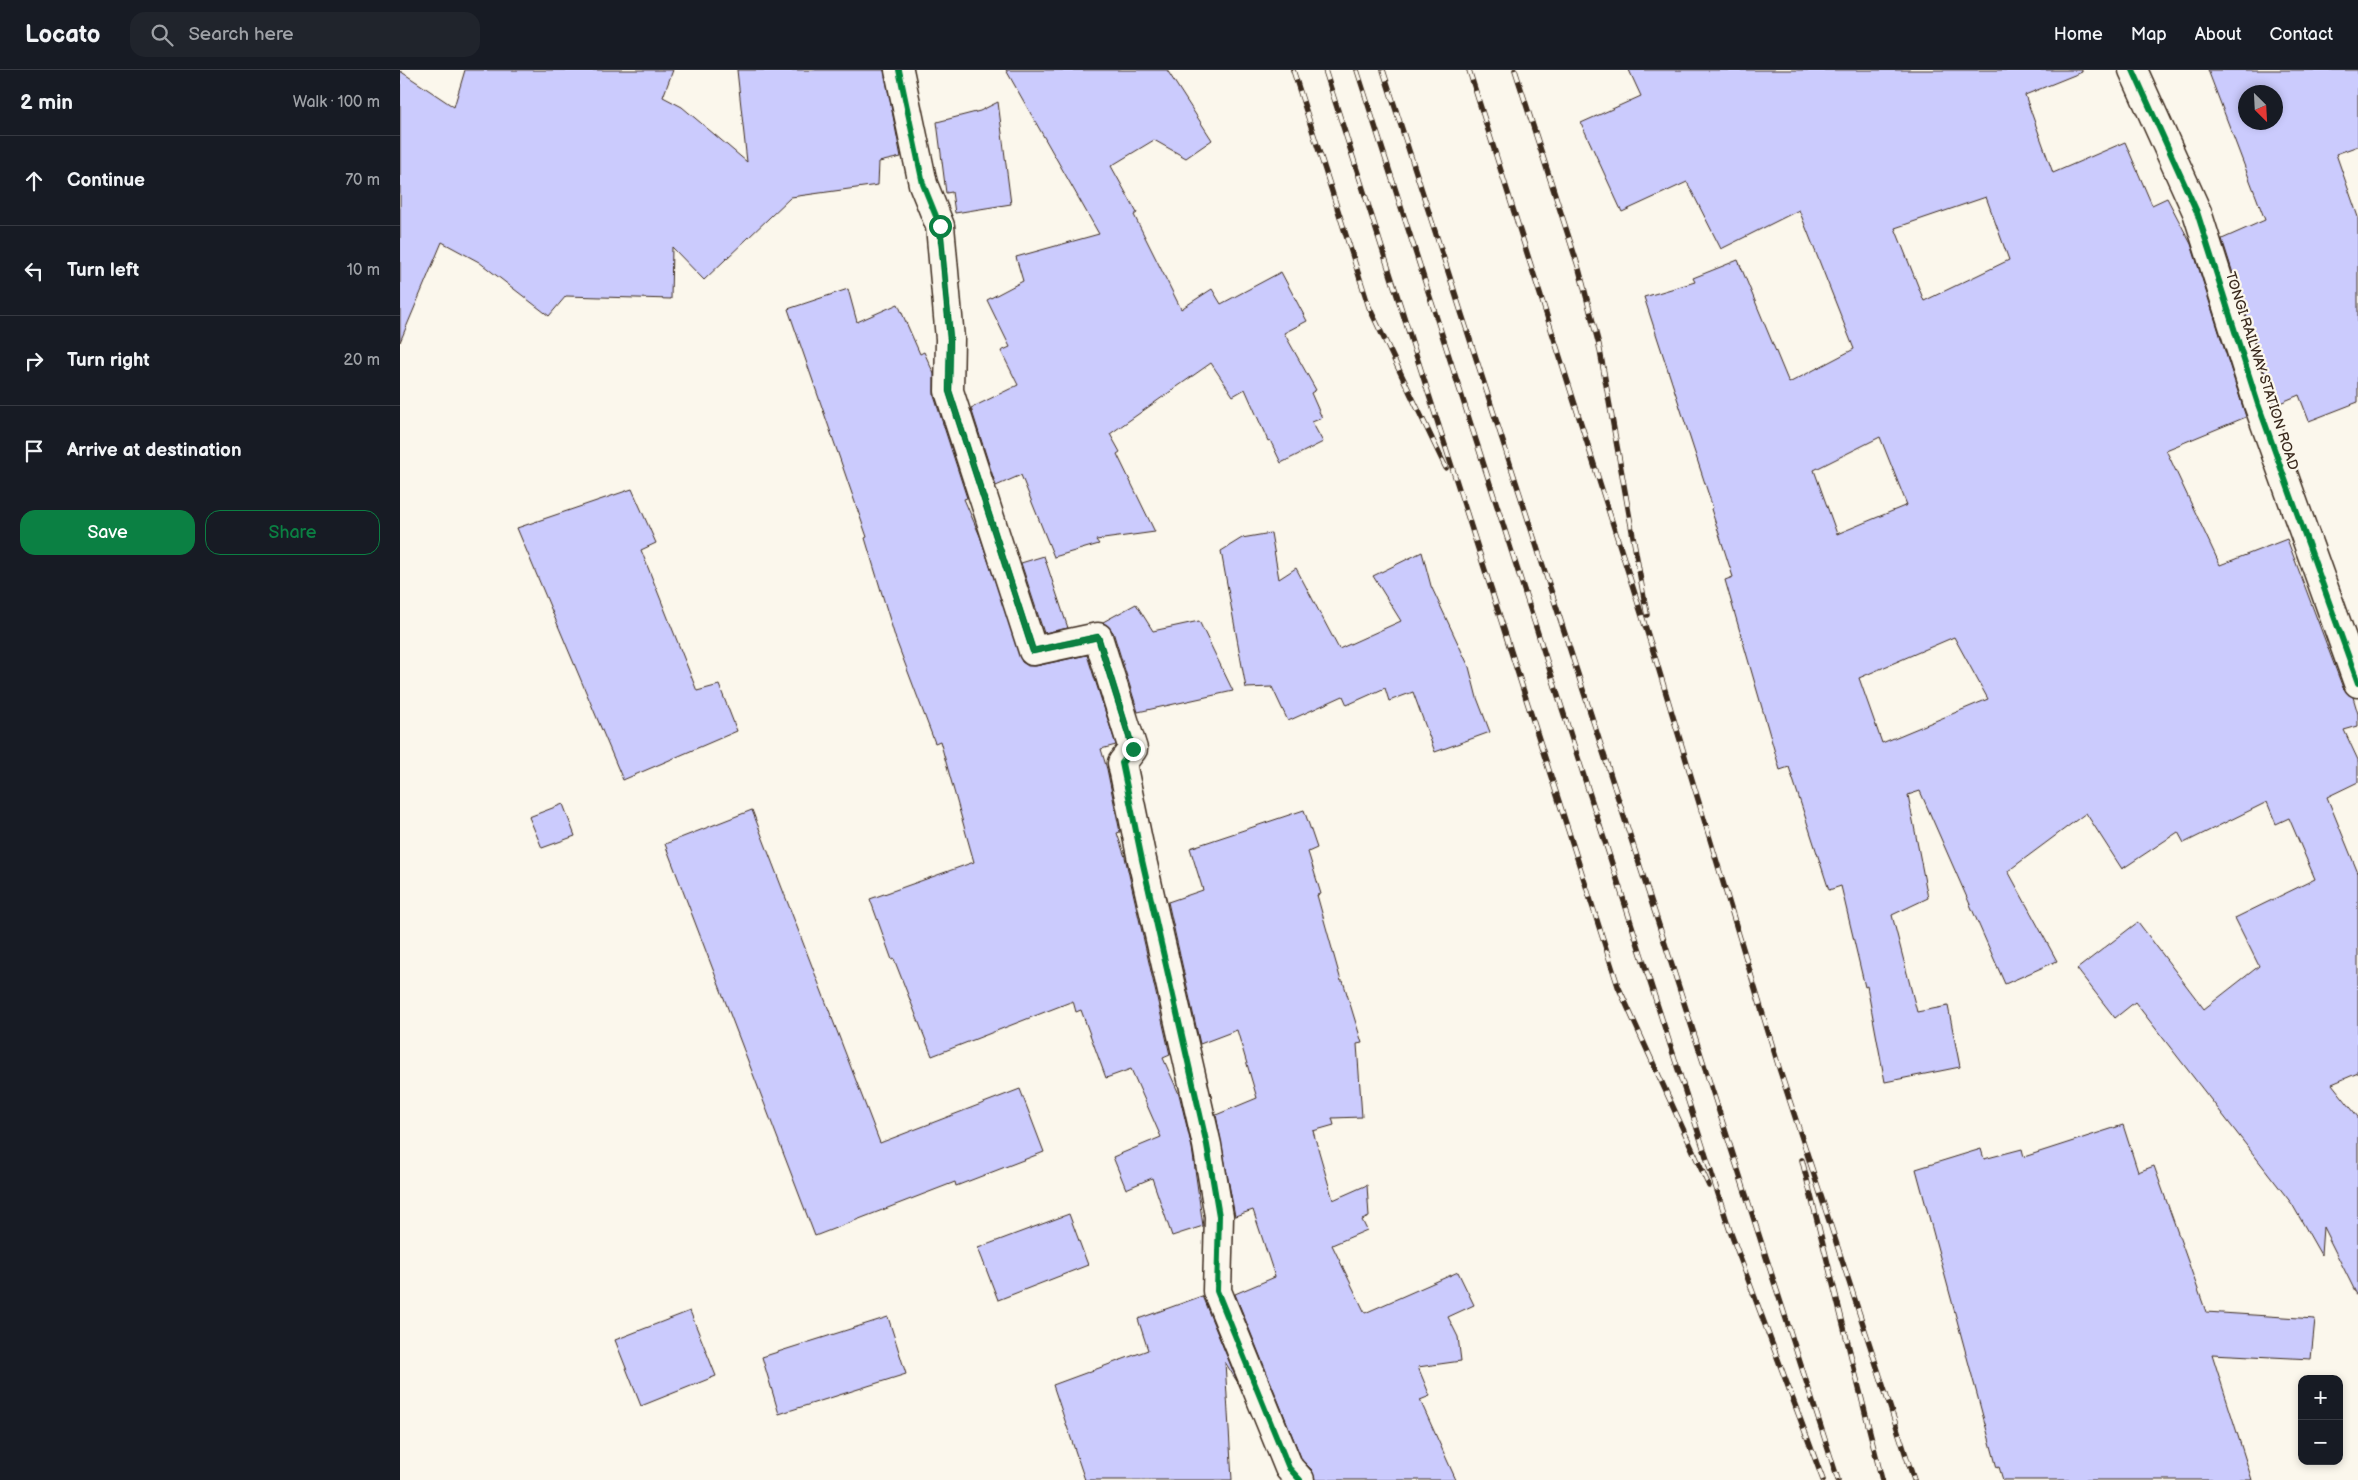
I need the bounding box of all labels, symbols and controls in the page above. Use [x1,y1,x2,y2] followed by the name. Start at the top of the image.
[130,12,480,57] search box
[25,20,100,49] text: Locato
[148,21,176,49] icon: search
[188,23,294,46] text: Search here
[2054,24,2103,45] text: Home
[2131,24,2167,45] text: Map
[2195,24,2242,45] text: About
[2270,24,2333,45] text: Contact
[2238,85,2283,130] north arrow
[20,90,73,115] text: 2 min
[293,93,380,112] text: Walk · 100 m
[20,167,48,195] icon: ahead
[67,169,145,192] text: Continue
[345,171,380,190] text: 70 m
[929,215,952,238] route start
[20,257,48,285] icon: left
[67,259,139,282] text: Turn left
[347,261,380,280] text: 10 m
[2222,270,2302,472] street label: TONGI RAILWAY STATION ROAD
[20,347,48,375] icon: right
[67,349,150,372] text: Turn right
[344,351,380,370] text: 20 m
[20,437,48,465] icon: arrive
[67,439,242,462] text: Arrive at destination
[20,510,195,555] button: Save
[205,510,380,555] button: Share
[1122,738,1145,761] route end
[2298,1375,2343,1465] map controls
[2298,1375,2343,1420] button: +
[2298,1420,2343,1465] button: −

